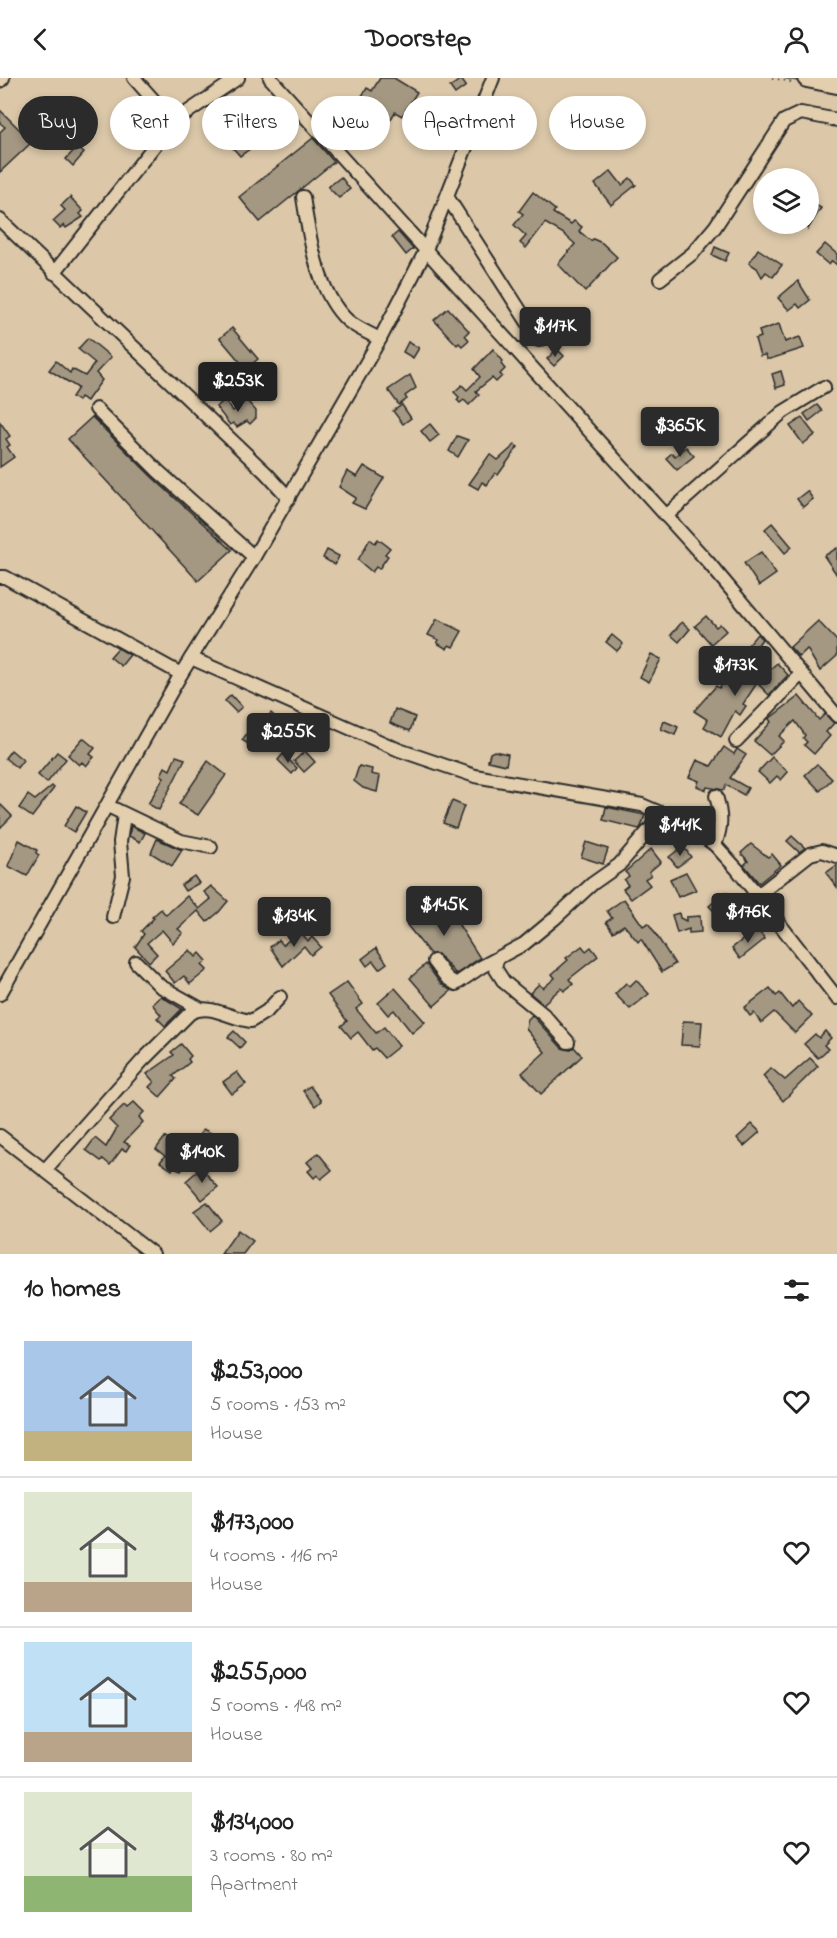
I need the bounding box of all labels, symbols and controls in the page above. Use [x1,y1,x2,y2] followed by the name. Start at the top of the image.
[366,20,471,59] text: Doorstep
[24,23,57,56] icon: back
[780,23,813,56] icon: person
[18,96,98,150] chip: Buy
[110,96,190,150] chip: Rent
[202,96,299,150] chip: Filters
[311,96,390,150] chip: New
[402,96,537,150] chip: Apartment
[549,96,646,150] chip: House
[753,168,819,234] map controls
[753,168,819,234] button: layers
[513,307,597,358] pin: $117K
[534,312,576,341] text: $117K
[196,362,280,413] pin: $253K
[212,367,264,396] text: $253K
[638,407,722,458] pin: $365K
[655,412,705,441] text: $365K
[693,646,777,697] pin: $173K
[713,651,757,680] text: $173K
[246,713,330,764] pin: $255K
[261,718,315,747] text: $255K
[638,806,722,857] pin: $141K
[659,811,701,840] text: $141K
[402,886,486,937] pin: $145K
[420,891,468,920] text: $145K
[706,893,790,944] pin: $176K
[252,897,336,948] pin: $134K
[725,898,771,927] text: $176K
[272,902,316,931] text: $134K
[160,1133,244,1184] pin: $140K
[179,1138,225,1167] text: $140K
[24,1271,121,1309] text: 10 homes
[780,1274,813,1307] icon: filters
[210,1353,302,1391] text: $253,000
[72,1365,144,1437] icon: home
[780,1385,813,1418] icon: heart
[210,1391,346,1420] text: 5 rooms · 153 m²
[210,1420,263,1449] text: House
[210,1504,294,1542] text: $173,000
[72,1516,144,1588] icon: home
[780,1536,813,1569] icon: heart
[210,1542,338,1571] text: 4 rooms · 116 m²
[210,1571,263,1600] text: House
[210,1654,307,1692] text: $255,000
[72,1666,144,1738] icon: home
[780,1686,813,1719] icon: heart
[210,1692,342,1721] text: 5 rooms · 148 m²
[210,1721,263,1750] text: House
[210,1804,294,1842] text: $134,000
[72,1816,144,1888] icon: home
[780,1836,813,1869] icon: heart
[210,1842,333,1871] text: 3 rooms · 80 m²
[210,1871,298,1900] text: Apartment

